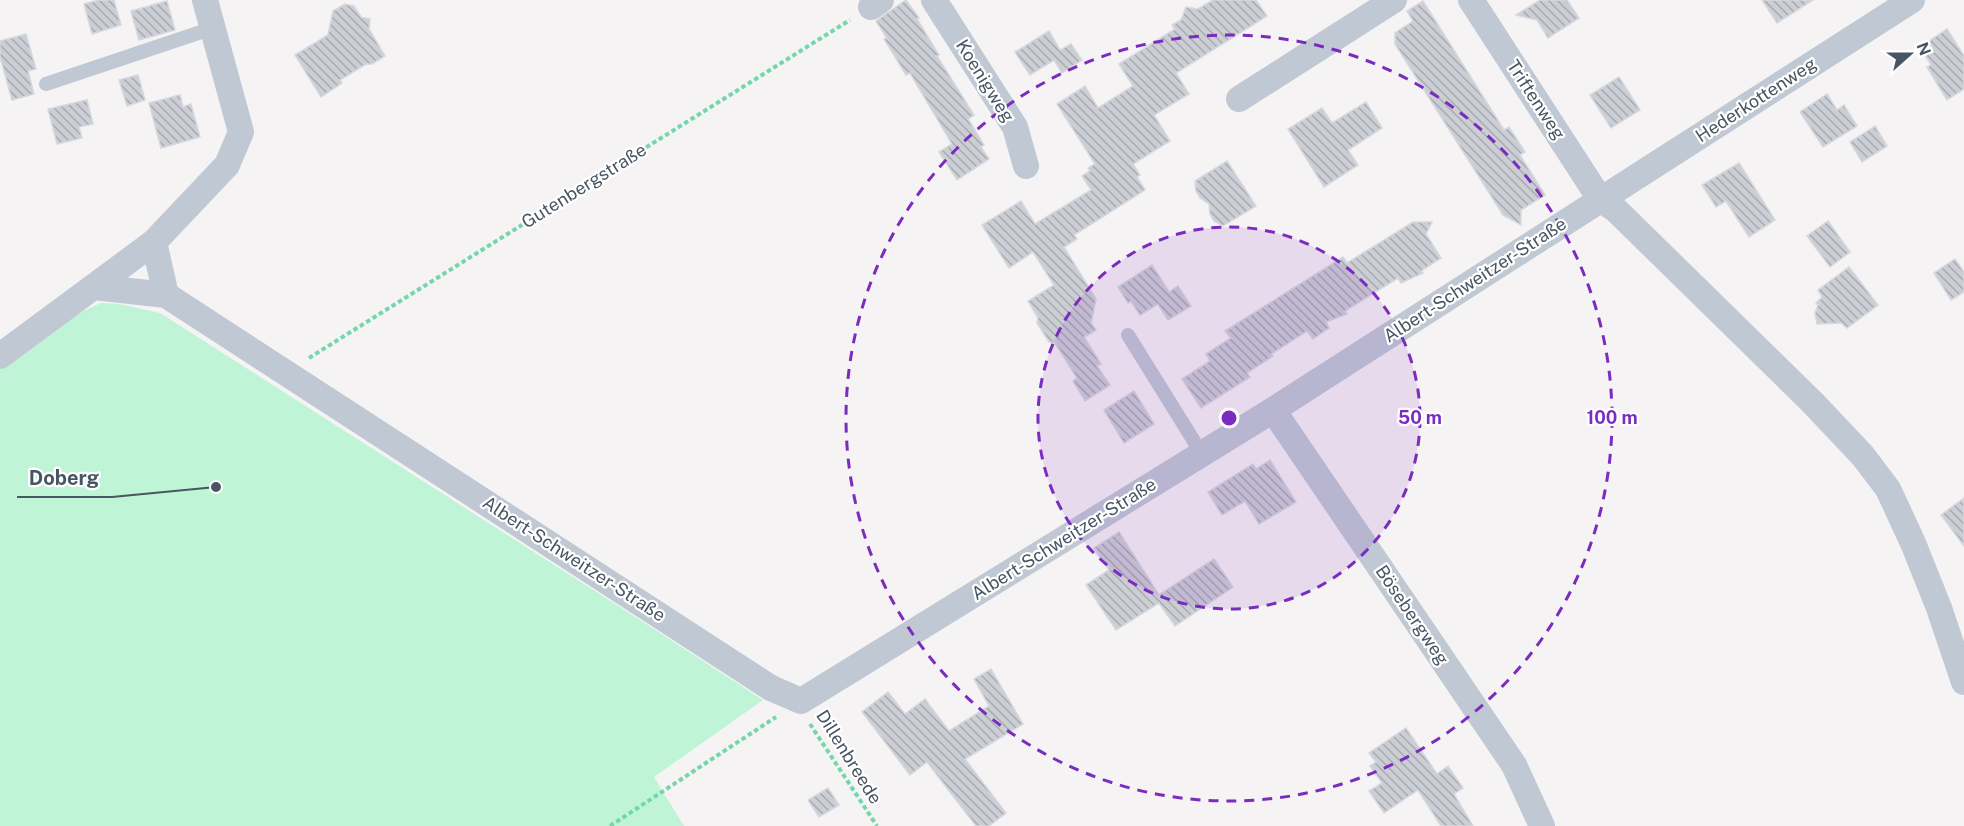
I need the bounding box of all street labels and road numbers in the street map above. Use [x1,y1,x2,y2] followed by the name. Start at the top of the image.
[952,36,1019,126] street label: Koenigweg
[1691,53,1820,146] street label: Hederkottenweg
[1503,56,1570,143] street label: Triftenweg
[518,139,650,232] street label: Gutenbergstraße
[1379,213,1570,347] street label: Albert-Schweitzer-Straße
[968,473,1160,604] street label: Albert-Schweitzer-Straße
[479,492,670,626] street label: Albert-Schweitzer-Straße
[1371,561,1453,669] street label: Bösebergweg
[812,706,887,808] street label: Dillenbreede

